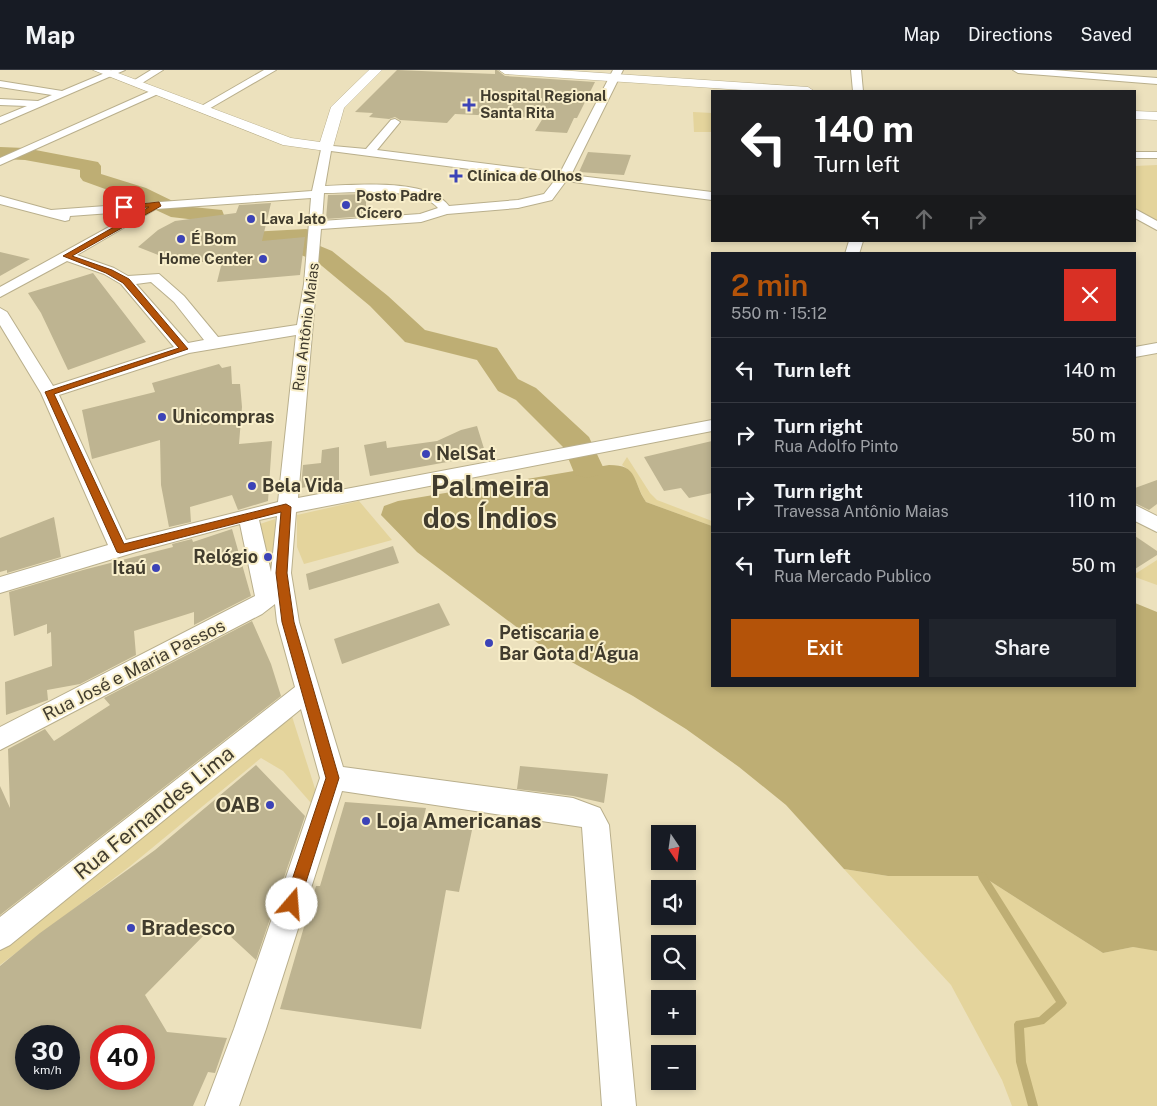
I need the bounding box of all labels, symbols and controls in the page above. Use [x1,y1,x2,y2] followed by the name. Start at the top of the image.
[25,21,75,49] text: Map
[903,24,940,45] text: Map
[968,24,1053,45] text: Directions
[1081,24,1132,45] text: Saved
[480,87,607,121] place label: Hospital Regional Santa Rita
[462,98,476,112] marker: Hospital Regional Santa Rita
[814,109,914,150] text: 140 m
[731,110,796,175] icon: left
[814,151,900,177] text: Turn left
[467,167,582,184] place label: Clínica de Olhos
[449,169,463,183] marker: Clínica de Olhos
[103,186,145,228] pin
[356,187,442,221] place label: Posto Padre Cícero
[110,193,138,221] icon: arrive
[340,199,352,211] marker: Posto Padre Cícero
[857,205,885,233] icon: left
[910,205,938,233] icon: ahead
[963,205,991,233] icon: right
[261,210,326,227] place label: Lava Jato
[245,213,257,225] marker: Lava Jato
[191,230,236,247] place label: É Bom
[175,233,187,245] marker: É Bom
[159,250,253,267] place label: Home Center
[257,253,269,265] marker: Home Center
[289,262,322,392] street label: Rua Antônio Maias
[731,267,808,303] text: 2 min
[1064,269,1116,321] button: close
[731,304,827,323] text: 550 m · 15:12
[731,356,759,384] icon: left
[774,359,851,381] text: Turn left
[1064,359,1116,381] text: 140 m
[172,406,275,427] place label: Unicompras
[156,411,168,423] marker: Unicompras
[774,415,863,437] text: Turn right
[731,421,759,449] icon: right
[1071,424,1116,446] text: 50 m
[774,437,898,456] text: Rua Adolfo Pinto
[436,443,496,464] place label: NelSat
[420,448,432,460] marker: NelSat
[423,469,557,534] district label: Palmeira dos Índios
[262,475,343,496] place label: Bela Vida
[246,480,258,492] marker: Bela Vida
[774,480,863,502] text: Turn right
[731,486,759,514] icon: right
[1068,489,1116,511] text: 110 m
[774,502,948,521] text: Travessa Antônio Maias
[774,545,851,567] text: Turn left
[193,546,258,567] place label: Relógio
[262,551,274,563] marker: Relógio
[731,551,759,579] icon: left
[1071,554,1116,576] text: 50 m
[112,557,146,578] place label: Itaú
[150,562,162,574] marker: Itaú
[774,567,931,586] text: Rua Mercado Publico
[39,614,228,725] street label: Rua José e Maria Passos
[731,619,919,677] button: Exit
[929,619,1116,677] button: Share
[499,622,639,664] place label: Petiscaria e Bar Gota d'Água
[483,637,495,649] marker: Petiscaria e Bar Gota d'Água
[69,741,239,885] street label: Rua Fernandes Lima
[215,792,260,817] place label: OAB
[264,799,276,811] marker: OAB
[376,808,542,833] place label: Loja Americanas
[360,815,372,827] marker: Loja Americanas
[651,825,696,870] north arrow
[651,825,696,1090] map controls
[265,877,317,929] position arrow
[651,880,696,925] button: sound
[141,915,235,940] place label: Bradesco
[125,922,137,934] marker: Bradesco
[651,935,696,980] button: search
[651,990,696,1035] button: +
[90,1025,155,1090] speed limit sign: 40
[31,1036,64,1066] text: 30
[651,1045,696,1090] button: −
[33,1063,62,1077] text: km/h

